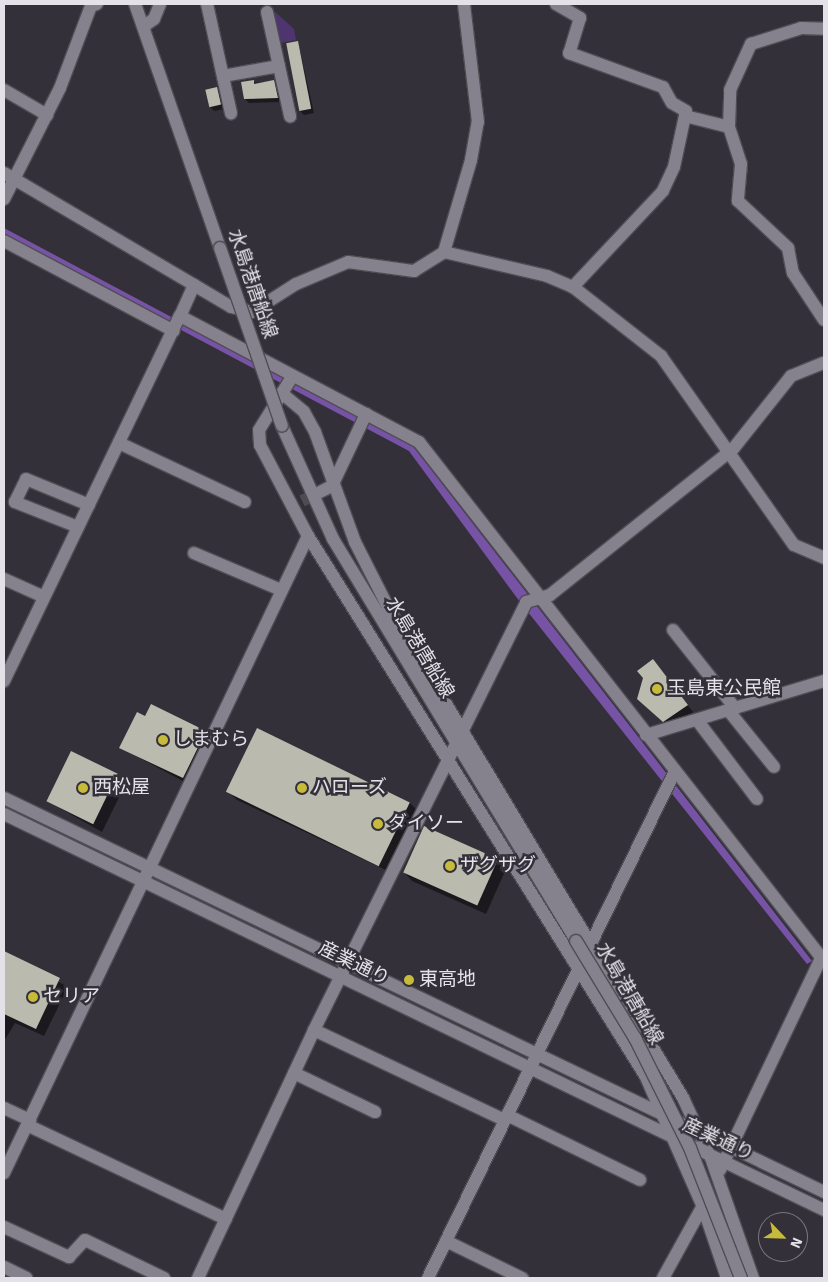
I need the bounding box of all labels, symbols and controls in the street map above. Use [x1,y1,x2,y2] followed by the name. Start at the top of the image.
[223,226,281,342] street label: 水島港唐船線
[380,593,458,703] street label: 水島港唐船線
[667,678,781,700] place label: 玉島東公民館
[651,683,663,695] marker: 玉島東公民館
[173,729,249,751] place label: しまむら
[157,734,169,746] marker: しまむら
[93,777,150,799] place label: 西松屋
[312,777,388,799] place label: ハローズ
[77,782,89,794] marker: 西松屋
[296,782,308,794] marker: ハローズ
[388,813,464,835] place label: ダイソー
[372,818,384,830] marker: ダイソー
[460,855,536,877] place label: ザグザグ
[444,860,456,872] marker: ザグザグ
[315,937,393,991] street label: 産業通り
[591,939,667,1049] street label: 水島港唐船線
[419,969,476,991] place label: 東高地
[403,974,415,986] marker: 東高地
[43,986,100,1008] place label: セリア
[27,991,39,1003] marker: セリア
[679,1114,757,1166] street label: 産業通り
[758,1212,808,1262] north arrow
[786,1235,806,1251] text: N

